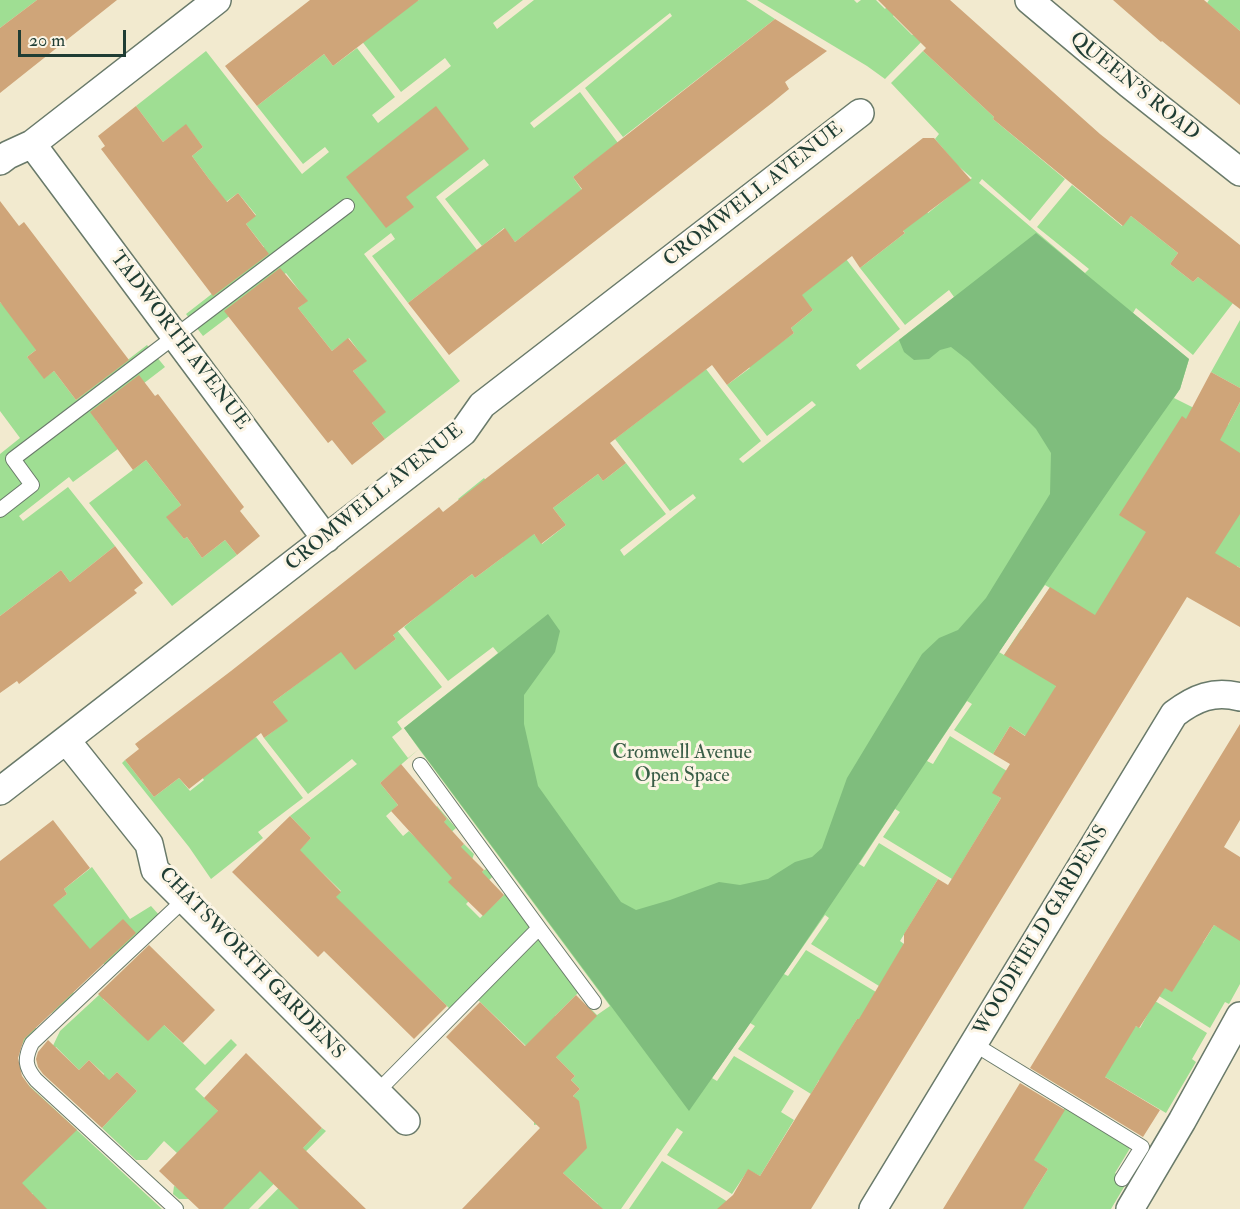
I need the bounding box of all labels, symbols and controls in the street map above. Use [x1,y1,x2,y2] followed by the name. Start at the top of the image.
[21,18,129,56] scale bar
[1064,27,1204,147] street label: QUEEN'S ROAD
[29,29,65,52] text: 20 m
[660,118,848,272] street label: CROMWELL AVENUE
[104,247,254,435] street label: TADWORTH AVENUE
[282,419,468,577] street label: CROMWELL AVENUE
[612,742,752,789] park label: Cromwell Avenue Open Space
[969,821,1115,1041] street label: WOODFIELD GARDENS
[153,863,349,1065] street label: CHATSWORTH GARDENS

